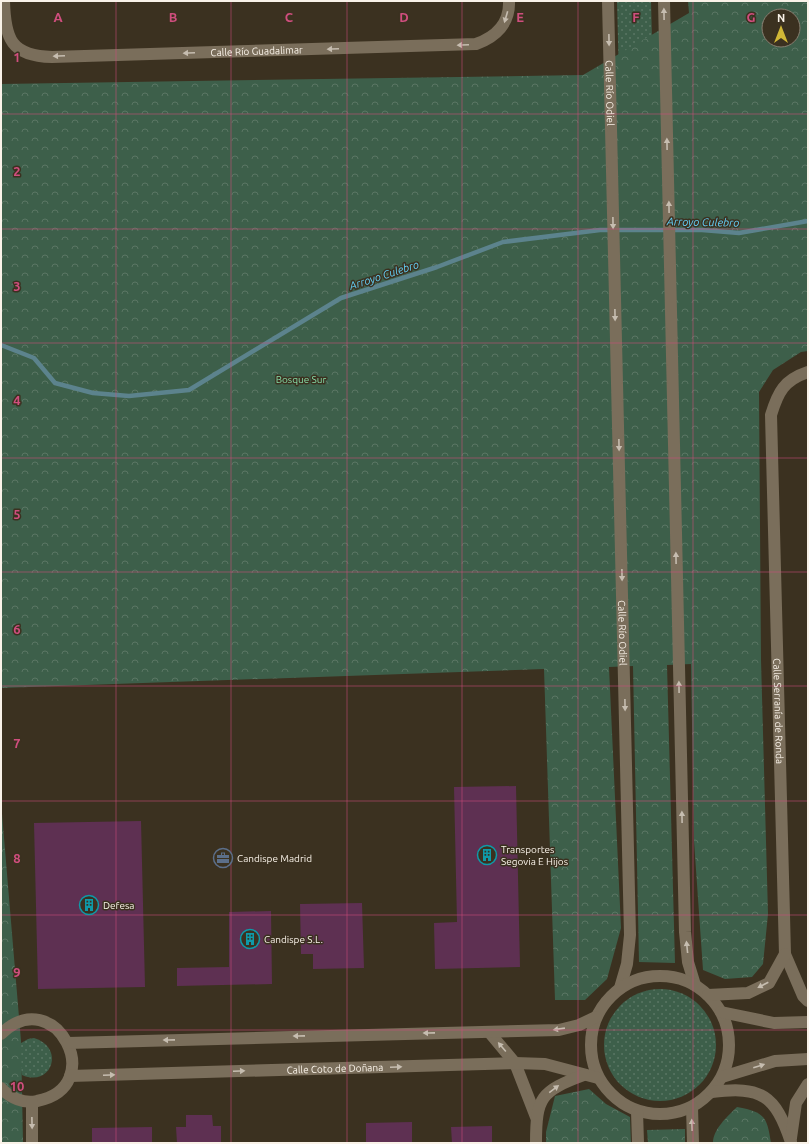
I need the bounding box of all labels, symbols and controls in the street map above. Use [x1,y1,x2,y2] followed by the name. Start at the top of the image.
[661,7,667,20] one-way arrow
[761,8,801,48] north arrow
[53,10,63,24] text: A
[169,10,178,24] text: B
[285,10,294,24] text: C
[399,10,409,24] text: D
[516,10,524,24] text: E
[632,10,640,24] text: F
[747,10,756,24] text: G
[503,12,509,24] one-way arrow
[777,12,785,24] text: N
[606,34,612,47] one-way arrow
[456,42,469,48] one-way arrow
[210,44,303,58] street label: Calle Río Guadalimar
[327,45,339,52] one-way arrow
[183,49,195,56] one-way arrow
[13,50,21,64] text: 1
[53,53,65,60] one-way arrow
[604,60,616,126] street label: Calle Río Odiel
[664,137,670,150] one-way arrow
[13,164,21,178] text: 2
[665,201,672,213] one-way arrow
[666,215,739,229] water label: Arroyo Culebro
[610,217,616,230] one-way arrow
[347,258,420,292] water label: Arroyo Culebro
[13,279,21,293] text: 3
[612,309,618,322] one-way arrow
[276,374,327,385] park label: Bosque Sur
[13,393,21,407] text: 4
[615,439,622,451] one-way arrow
[13,507,21,521] text: 5
[673,551,679,564] one-way arrow
[619,569,625,582] one-way arrow
[617,600,629,666] street label: Calle Río Odiel
[13,622,21,636] text: 6
[772,658,786,764] street label: Calle Serranía de Ronda
[676,680,682,693] one-way arrow
[622,699,628,712] one-way arrow
[13,736,21,750] text: 7
[679,811,686,823] one-way arrow
[476,844,498,866] building icon: Transportes Segovia E Hijos
[501,844,568,867] place label: Transportes Segovia E Hijos
[212,847,234,869] office icon: Candispe Madrid
[13,851,21,865] text: 8
[237,853,312,864] place label: Candispe Madrid
[78,894,100,916] building icon: Defesa
[103,900,134,911] place label: Defesa
[239,928,261,950] building icon: Candispe S.L.
[264,934,323,945] place label: Candispe S.L.
[684,941,690,953] one-way arrow
[13,965,21,979] text: 9
[757,982,769,988] one-way arrow
[553,1026,565,1032] one-way arrow
[422,1030,435,1036] one-way arrow
[293,1033,305,1040] one-way arrow
[162,1037,175,1043] one-way arrow
[497,1042,506,1053] one-way arrow
[286,1061,383,1075] street label: Calle Coto de Doñana
[754,1062,766,1068] one-way arrow
[390,1063,402,1070] one-way arrow
[233,1068,246,1074] one-way arrow
[103,1072,116,1078] one-way arrow
[10,1079,24,1093] text: 10
[548,1085,559,1093] one-way arrow
[29,1117,35,1130] one-way arrow
[689,1119,696,1131] one-way arrow

